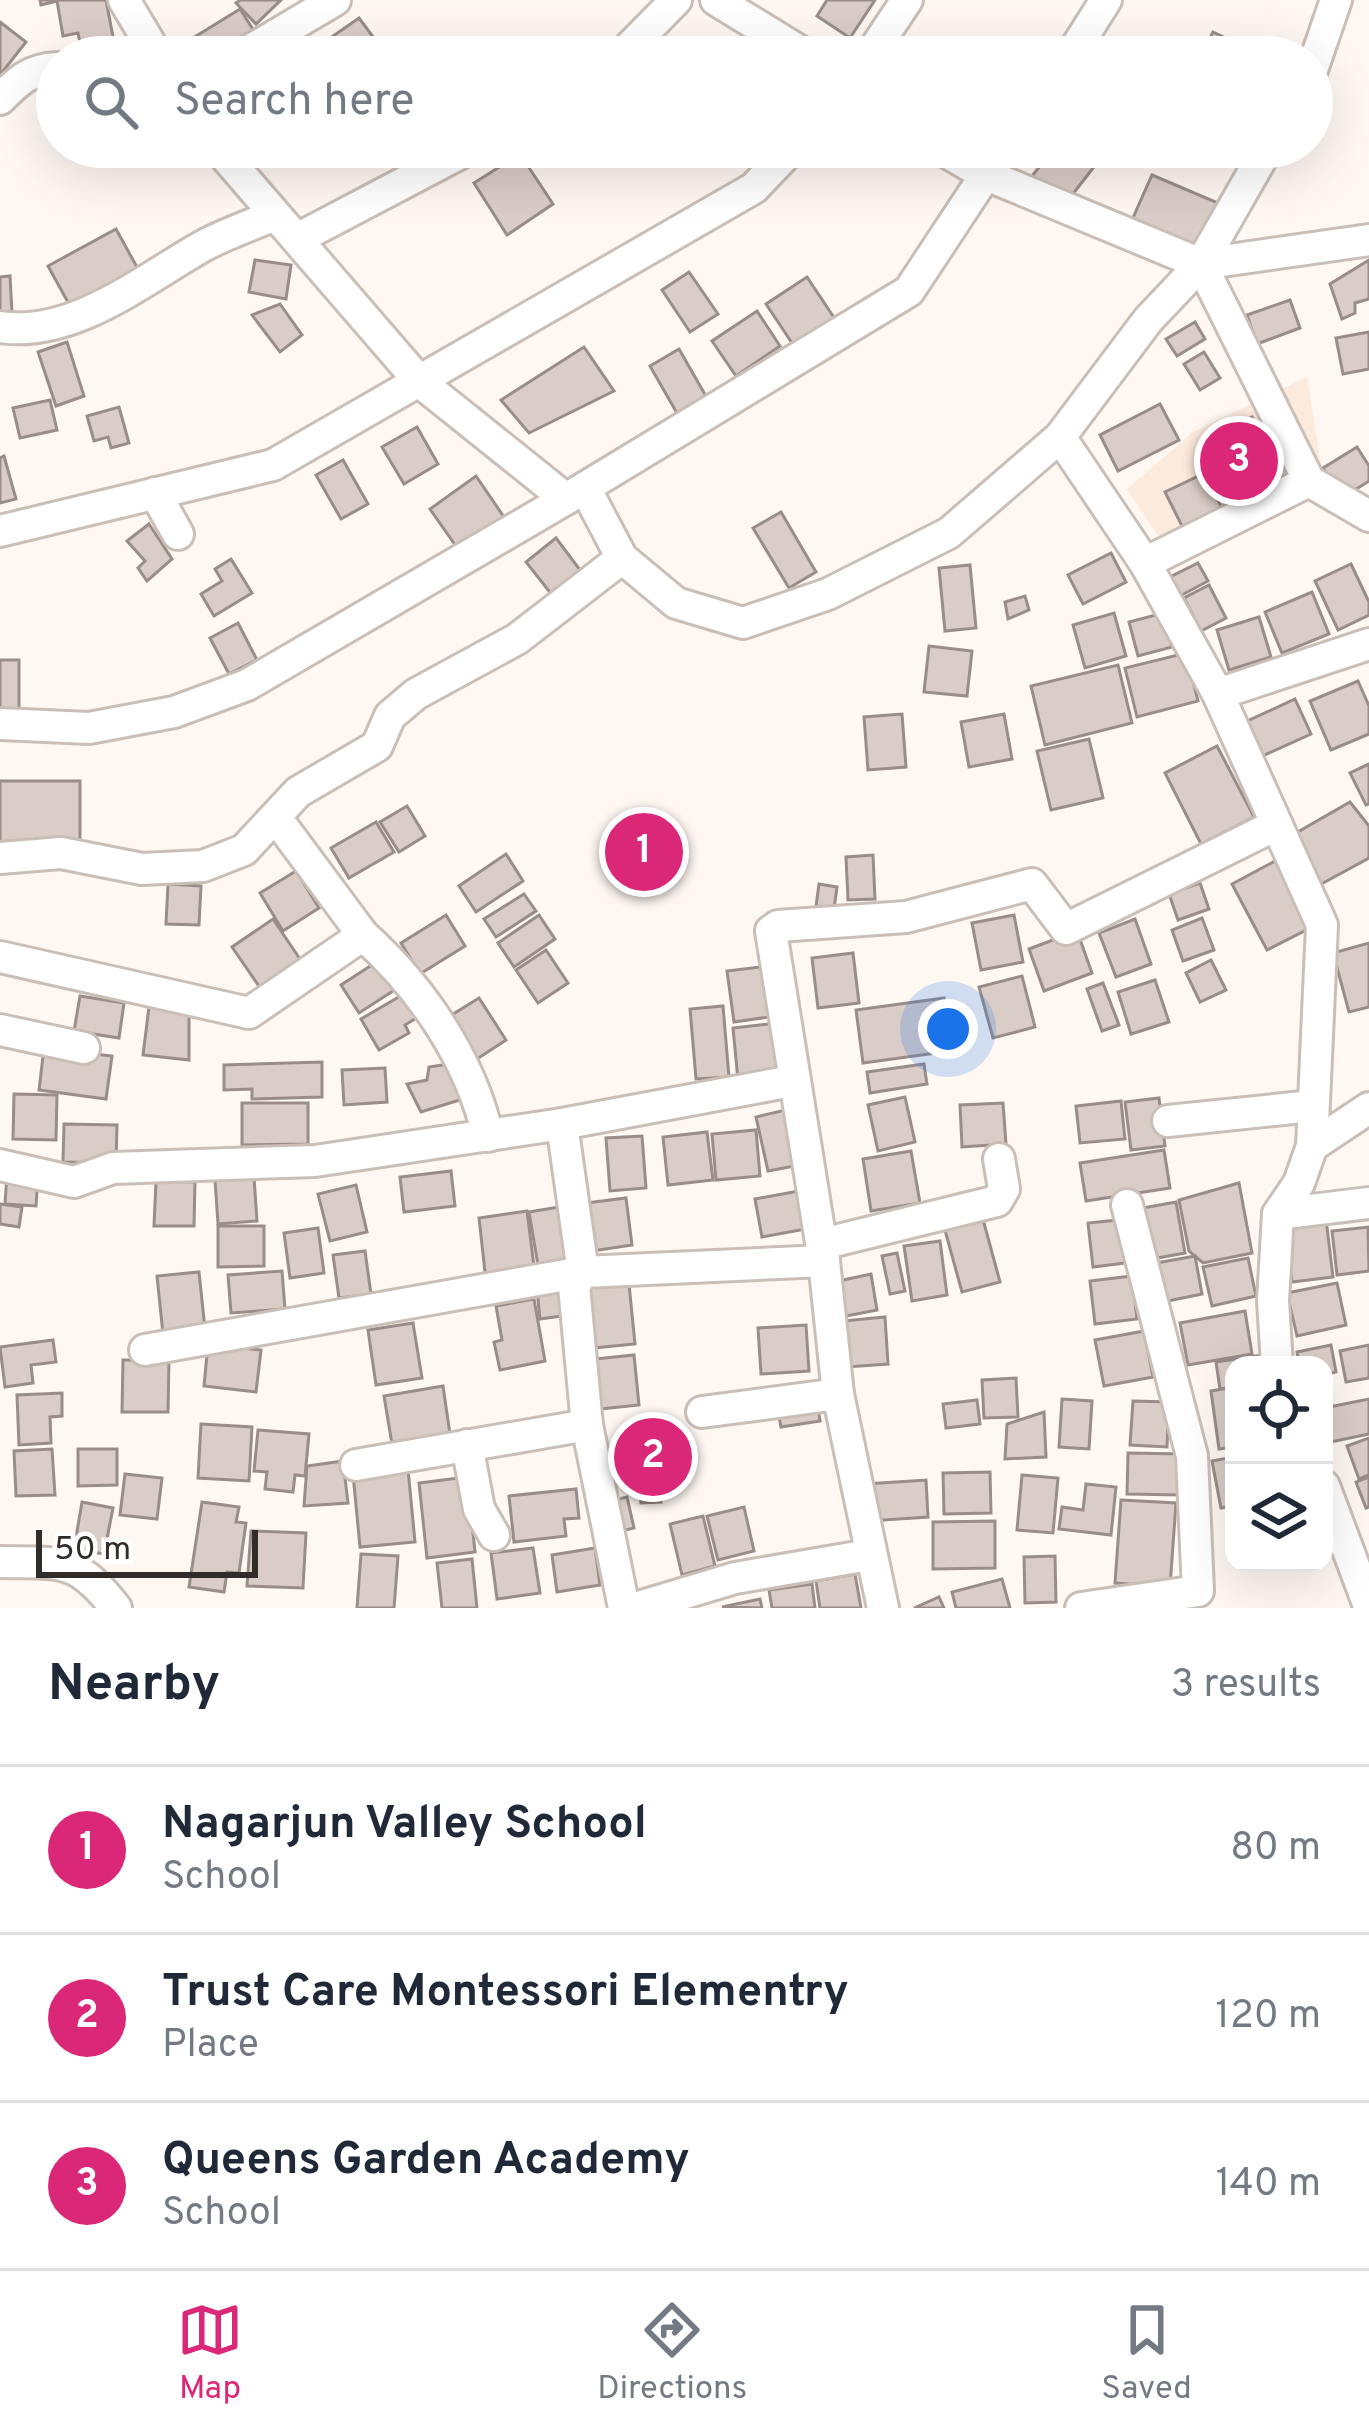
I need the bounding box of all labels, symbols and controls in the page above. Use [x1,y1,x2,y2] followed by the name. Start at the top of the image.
[36,36,1333,168] search box
[78,69,144,135] icon: search
[174,74,414,131] text: Search here
[1200,416,1278,506] pin: 3
[605,807,683,897] pin: 1
[918,999,978,1059] your location
[1225,1356,1333,1572] map controls
[1225,1356,1333,1464] button: locate
[614,1412,692,1502] pin: 2
[1225,1464,1333,1572] button: layers
[36,1524,258,1577] scale bar
[54,1530,131,1572] text: 50 m
[48,1654,220,1719] text: Nearby
[1171,1662,1321,1711] text: 3 results
[162,1797,647,1854] text: Nagarjun Valley School
[79,1825,95,1874] text: 1
[1230,1825,1321,1874] text: 80 m
[162,1854,281,1903] text: School
[162,1965,849,2022] text: Trust Care Montessori Elementry
[75,1993,99,2042] text: 2
[1215,1993,1321,2042] text: 120 m
[162,2022,259,2071] text: Place
[162,2133,690,2190] text: Queens Garden Academy
[75,2161,99,2210] text: 3
[1216,2161,1321,2210] text: 140 m
[162,2190,281,2239] text: School
[177,2297,243,2411] tab: Map
[597,2297,747,2411] tab: Directions
[1101,2297,1192,2411] tab: Saved

